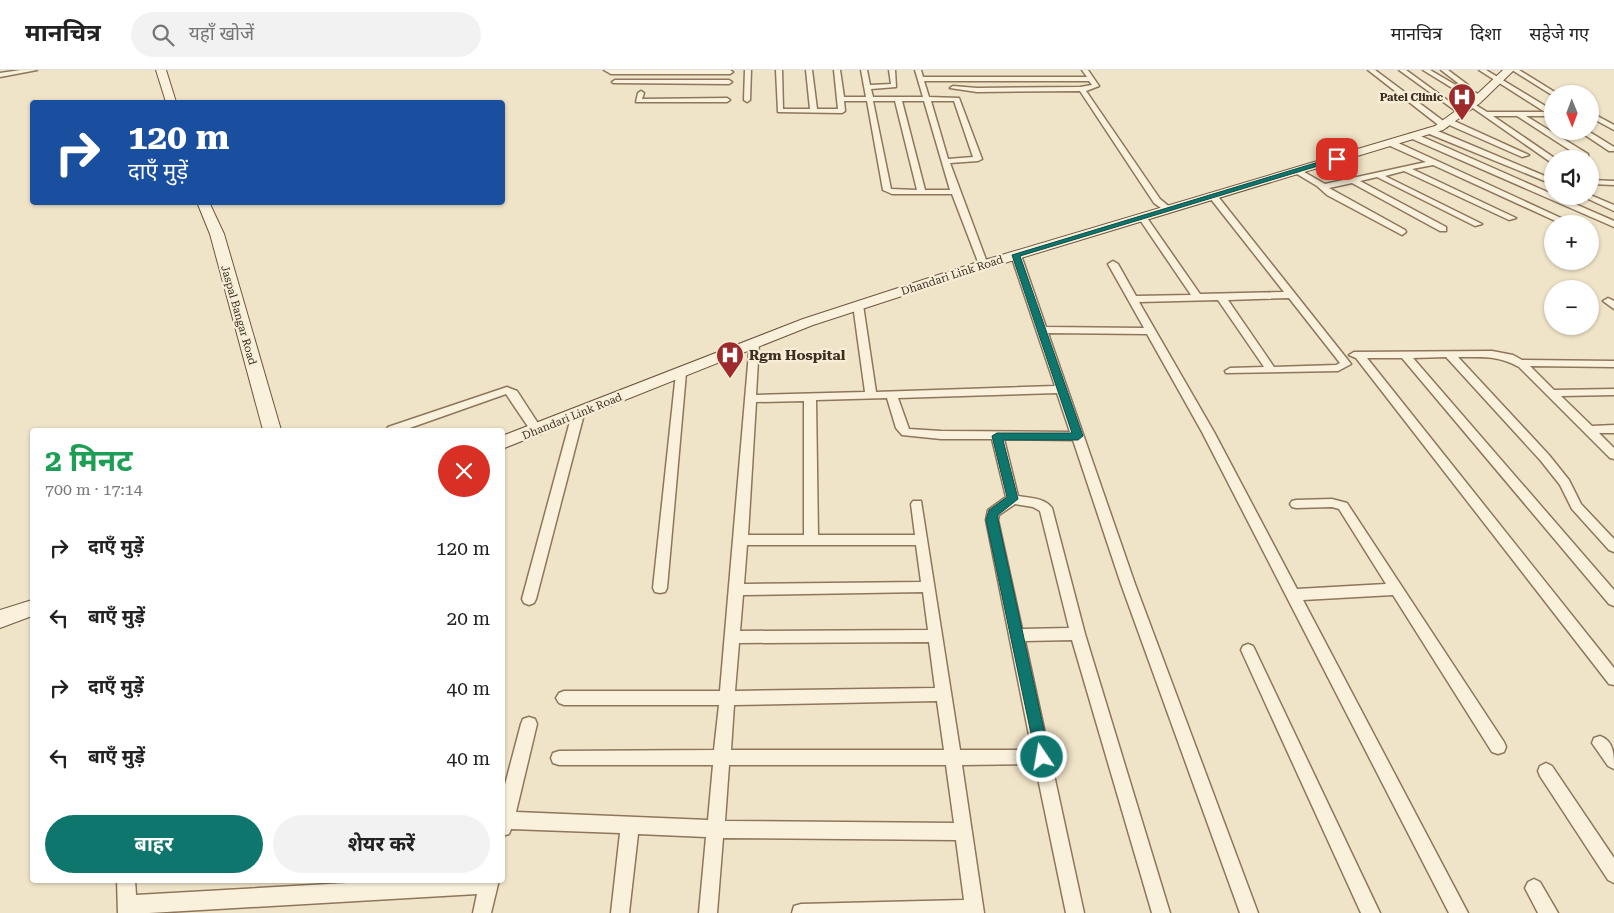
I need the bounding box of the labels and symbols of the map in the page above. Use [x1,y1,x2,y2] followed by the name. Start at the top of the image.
[1447,82,1477,121] hospital icon: Patel Clinic
[1544,85,1599,140] north arrow
[1380,91,1444,104] place label: Patel Clinic
[1316,138,1358,180] pin
[899,253,1005,298] street label: Dhandari Link Road
[218,264,259,366] street label: Jaspal Bangar Road
[715,340,745,379] hospital icon: Rgm Hospital
[749,347,846,363] place label: Rgm Hospital
[520,390,624,442] street label: Dhandari Link Road
[1015,730,1067,782] position arrow

